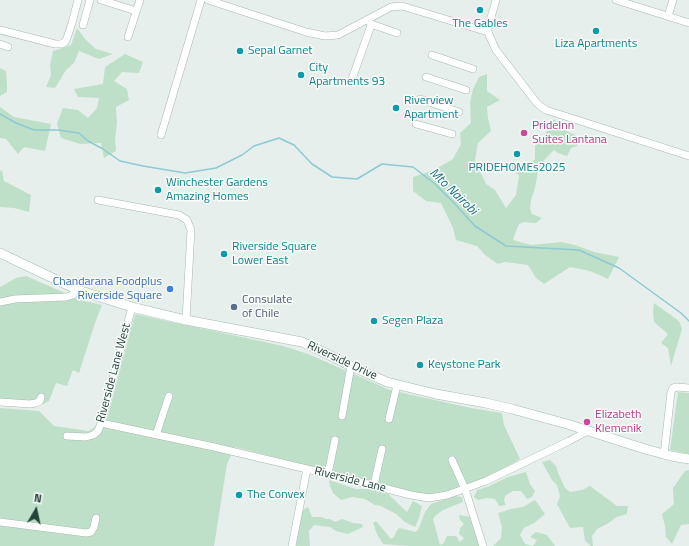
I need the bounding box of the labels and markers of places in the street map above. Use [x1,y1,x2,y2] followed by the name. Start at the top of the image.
[475,5,485,15] marker: The Gables
[452,17,508,31] place label: The Gables
[591,26,601,36] marker: Liza Apartments
[555,37,637,51] place label: Liza Apartments
[248,44,313,58] place label: Sepal Garnet
[235,46,245,56] marker: Sepal Garnet
[309,61,385,89] place label: City Apartments 93
[296,70,306,80] marker: City Apartments 93
[404,94,459,122] place label: Riverview Apartment
[391,103,401,113] marker: Riverview Apartment
[532,119,607,147] place label: PrideInn Suites Lantana
[519,128,529,138] marker: PrideInn Suites Lantana
[512,149,522,159] marker: PRIDEHOMEs2025
[468,161,566,175] place label: PRIDEHOMEs2025
[166,176,268,204] place label: Winchester Gardens Amazing Homes
[153,185,163,195] marker: Winchester Gardens Amazing Homes
[232,240,316,268] place label: Riverside Square Lower East
[219,249,229,259] marker: Riverside Square Lower East
[53,275,162,303] place label: Chandarana Foodplus Riverside Square
[165,284,175,294] marker: Chandarana Foodplus Riverside Square
[242,293,292,321] place label: Consulate of Chile
[229,302,239,312] marker: Consulate of Chile
[382,314,443,328] place label: Segen Plaza
[369,316,379,326] marker: Segen Plaza
[428,358,501,372] place label: Keystone Park
[415,360,425,370] marker: Keystone Park
[595,408,642,436] place label: Elizabeth Klemenik
[582,417,592,427] marker: Elizabeth Klemenik
[247,488,305,502] place label: The Convex
[234,490,244,500] marker: The Convex

